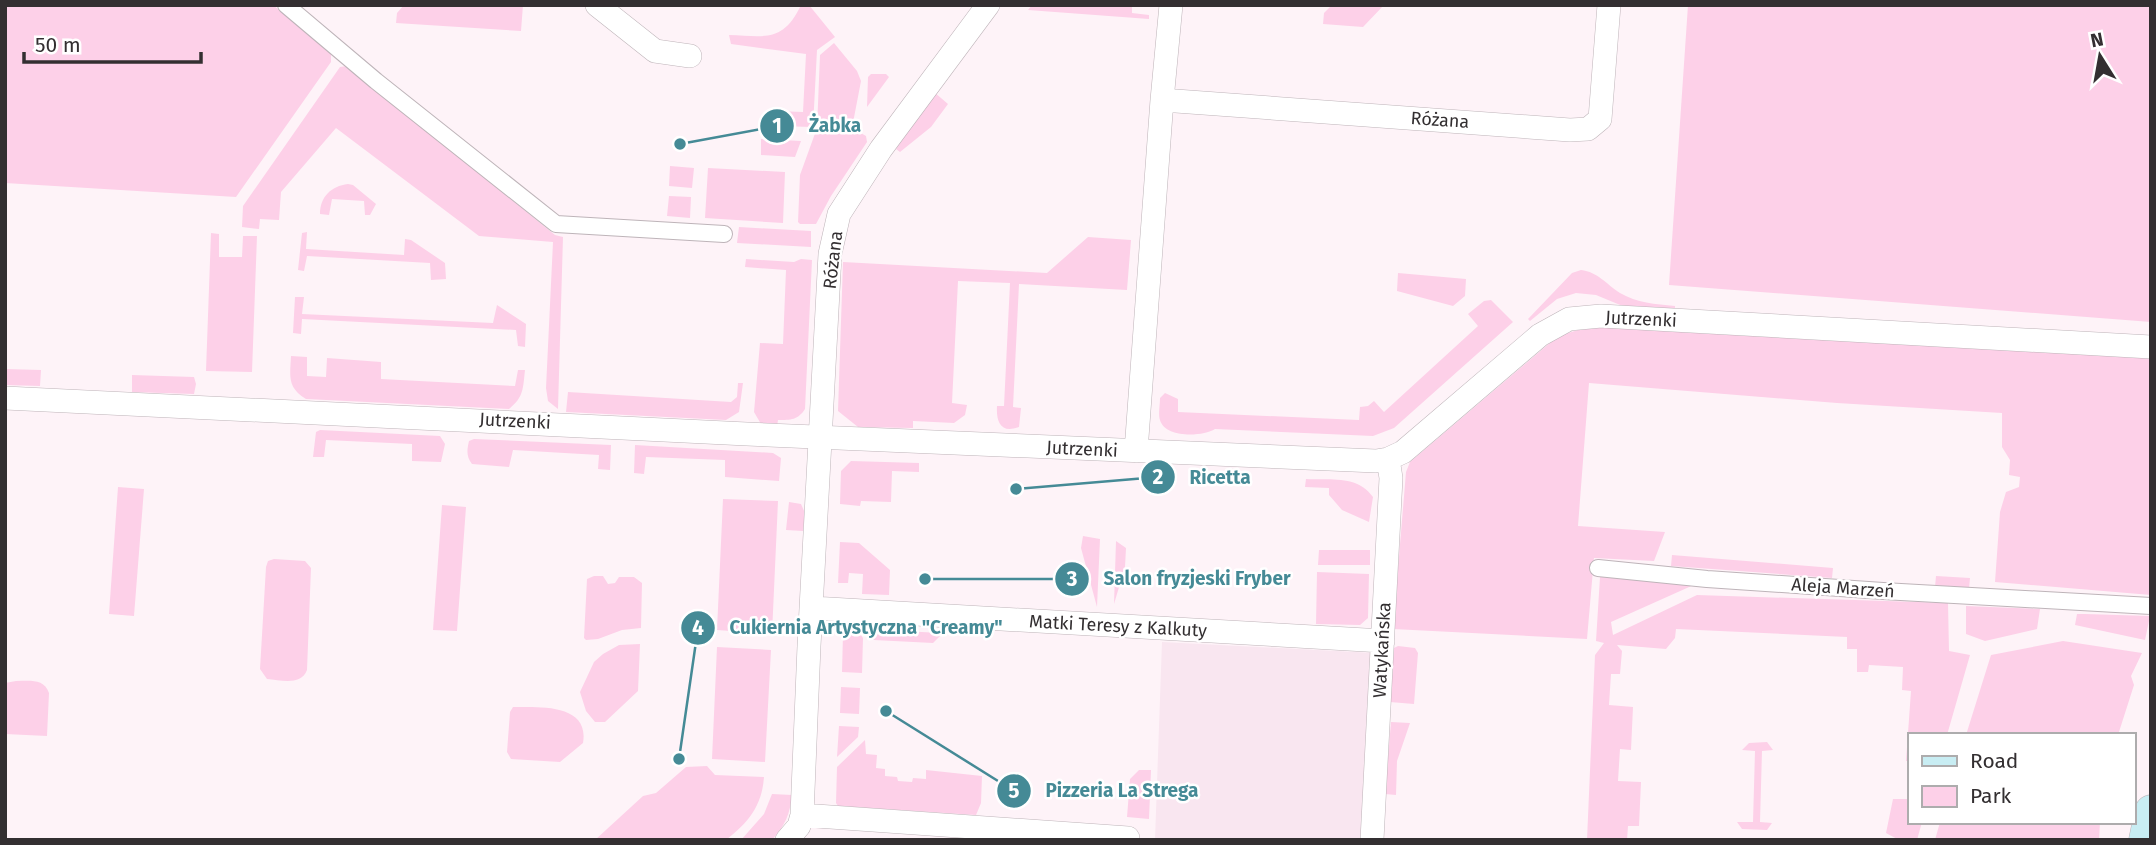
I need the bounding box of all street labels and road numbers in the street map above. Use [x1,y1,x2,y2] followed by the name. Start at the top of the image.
[1410,107,1470,133] street label: Różana
[819,230,847,290] street label: Różana
[1605,306,1677,332] street label: Jutrzenki
[479,408,551,434] street label: Jutrzenki
[1046,436,1118,462] street label: Jutrzenki
[1791,573,1895,603] street label: Aleja Marzeń
[1369,602,1395,698] street label: Watykańska
[1028,610,1208,642] street label: Matki Teresy z Kalkuty

